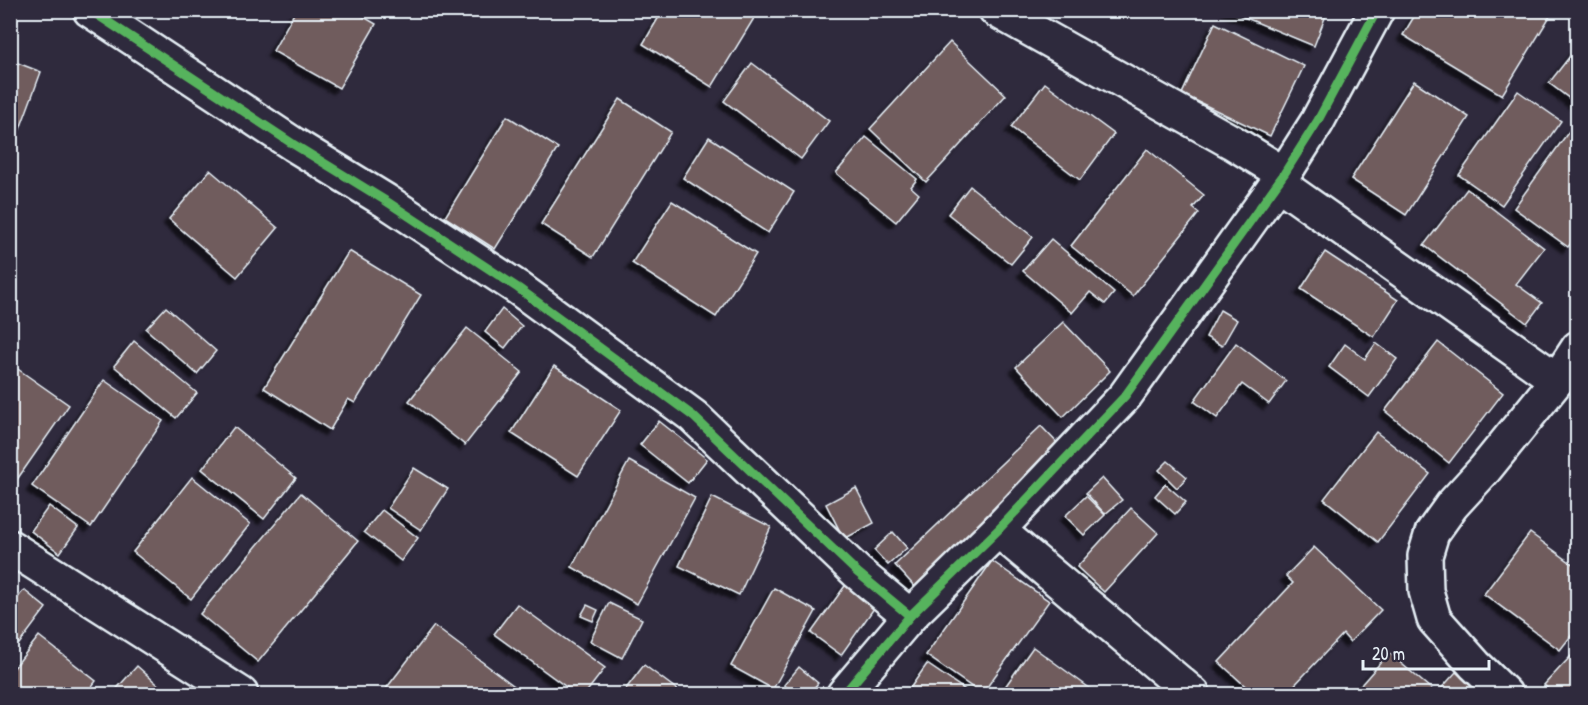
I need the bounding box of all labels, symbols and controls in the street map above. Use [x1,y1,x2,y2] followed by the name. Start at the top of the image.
[1363,633,1489,671] scale bar
[1372,641,1405,666] text: 20 m

